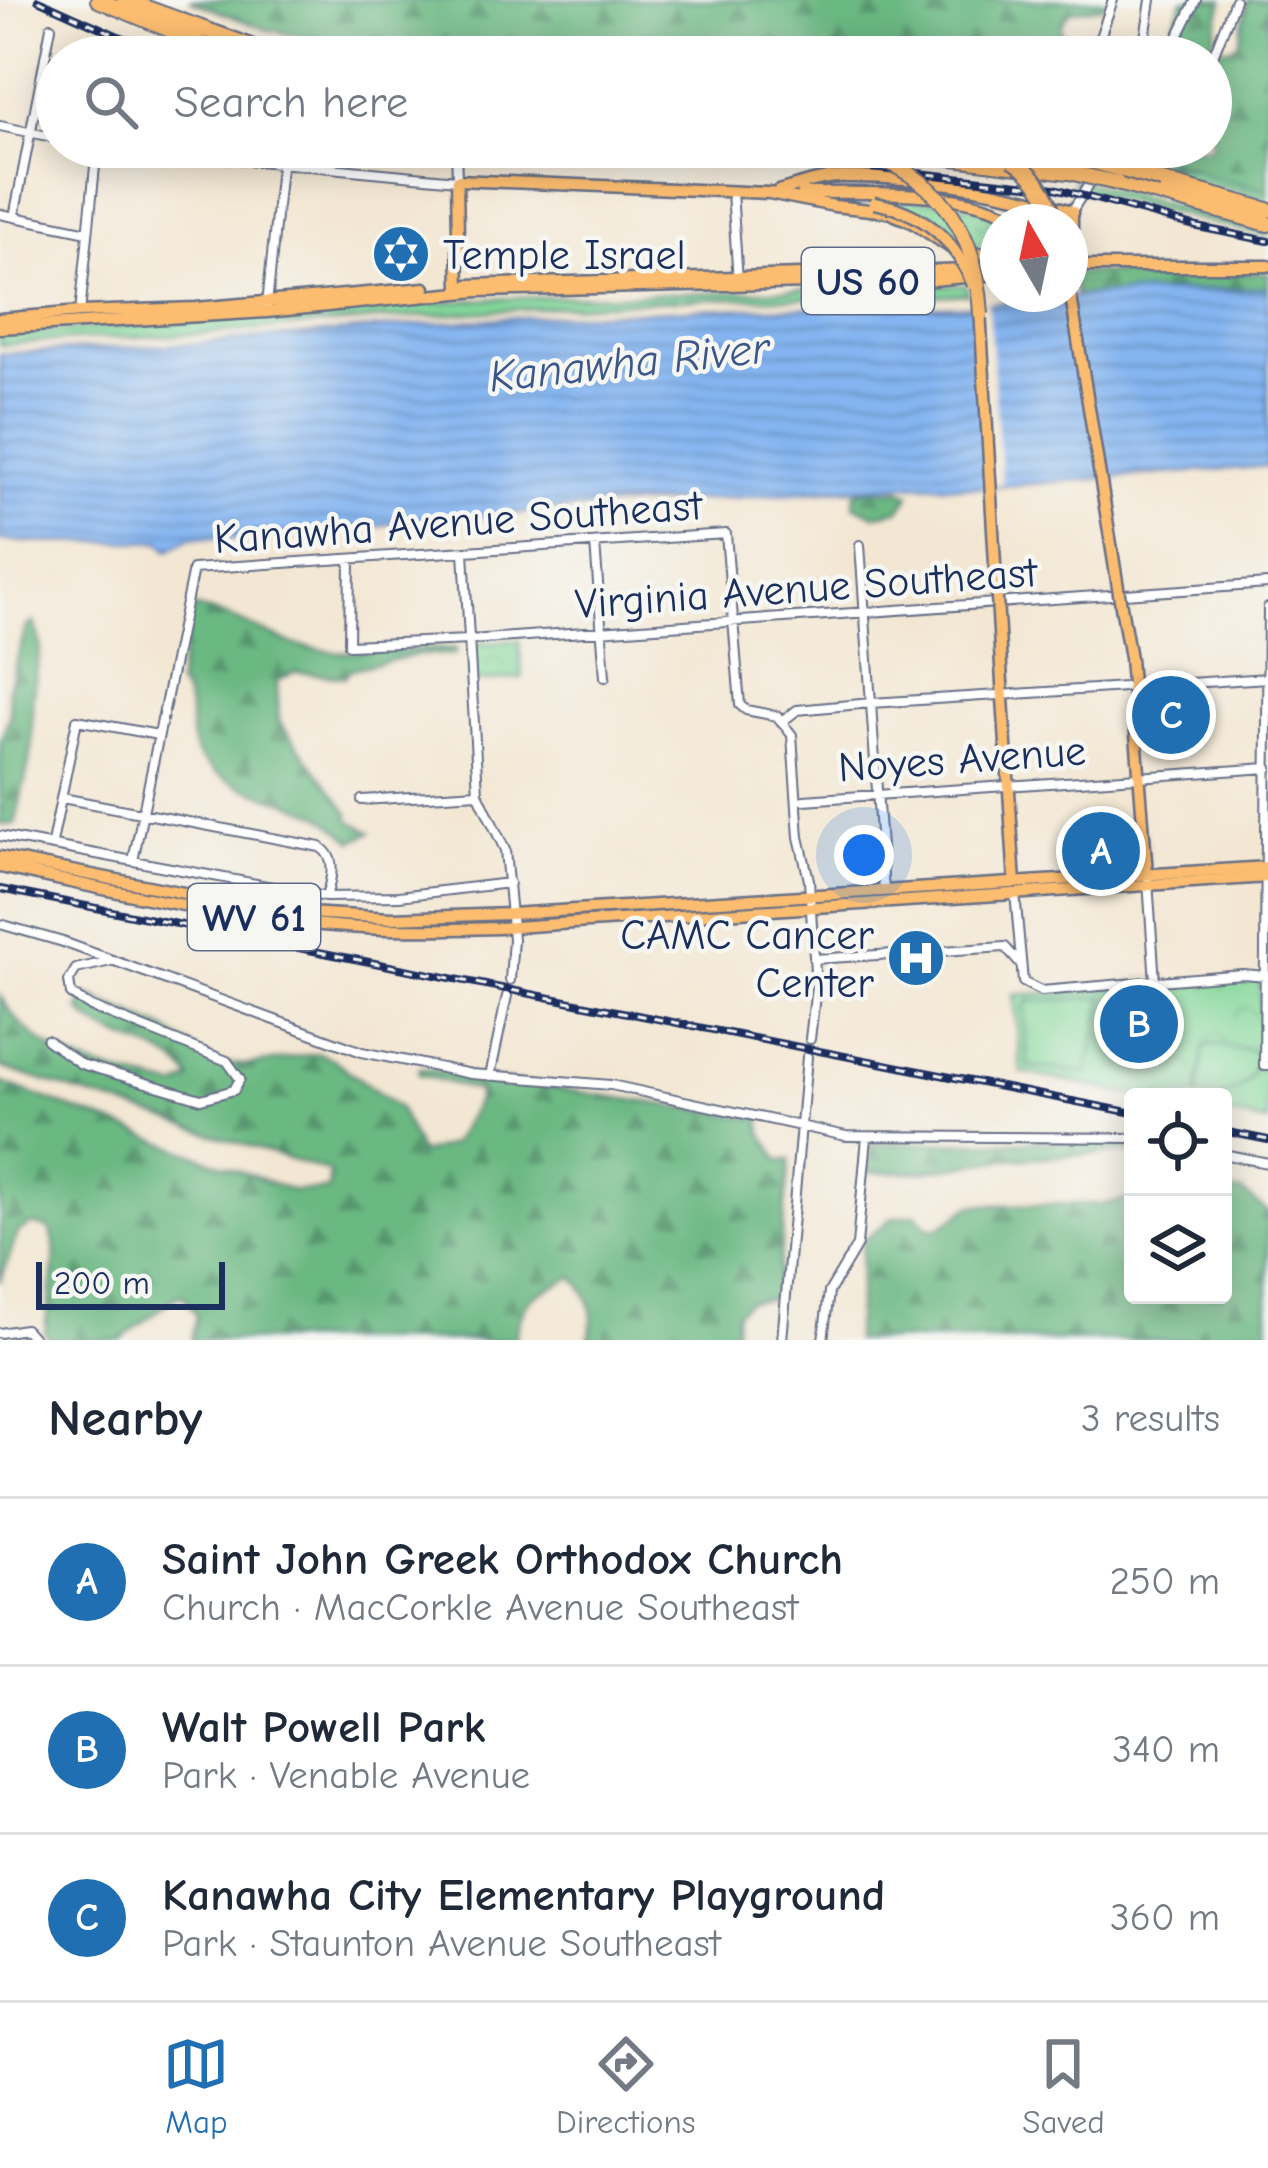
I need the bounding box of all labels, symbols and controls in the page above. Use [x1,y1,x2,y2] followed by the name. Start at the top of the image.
[36,36,1232,168] search box
[78,69,144,135] icon: search
[174,76,408,128] text: Search here
[980,204,1088,312] north arrow
[370,223,432,285] synagogue icon: Temple Israel
[443,231,686,280] place label: Temple Israel
[802,248,934,314] road number: US 60
[486,321,774,403] water label: Kanawha River
[213,481,706,564] street label: Kanawha Avenue Southeast
[573,548,1041,629] street label: Virginia Avenue Southeast
[1132,670,1210,760] pin: C
[837,726,1088,793] street label: Noyes Avenue
[1062,806,1140,896] pin: A
[834,825,894,885] your location
[188,884,320,950] road number: WV 61
[620,911,874,1008] place label: CAMC Cancer Center
[885,927,947,989] hospital icon: CAMC Cancer Center
[1100,979,1178,1069] pin: B
[1124,1088,1232,1304] map controls
[1124,1088,1232,1196] button: locate
[1124,1196,1232,1304] button: layers
[36,1256,225,1309] scale bar
[54,1264,150,1302] text: 200 m
[48,1389,202,1448] text: Nearby
[1081,1396,1220,1441] text: 3 results
[162,1533,843,1585] text: Saint John Greek Orthodox Church
[76,1559,98,1604] text: A
[1109,1559,1220,1604] text: 250 m
[162,1585,798,1630] text: Church · MacCorkle Avenue Southeast
[162,1701,485,1753] text: Walt Powell Park
[75,1727,99,1772] text: B
[1112,1727,1220,1772] text: 340 m
[162,1753,530,1798] text: Park · Venable Avenue
[162,1869,885,1921] text: Kanawha City Elementary Playground
[75,1895,99,1940] text: C
[1110,1895,1220,1940] text: 360 m
[162,1921,721,1966] text: Park · Staunton Avenue Southeast
[163,2031,229,2141] tab: Map
[556,2031,696,2141] tab: Directions
[1022,2031,1105,2141] tab: Saved

